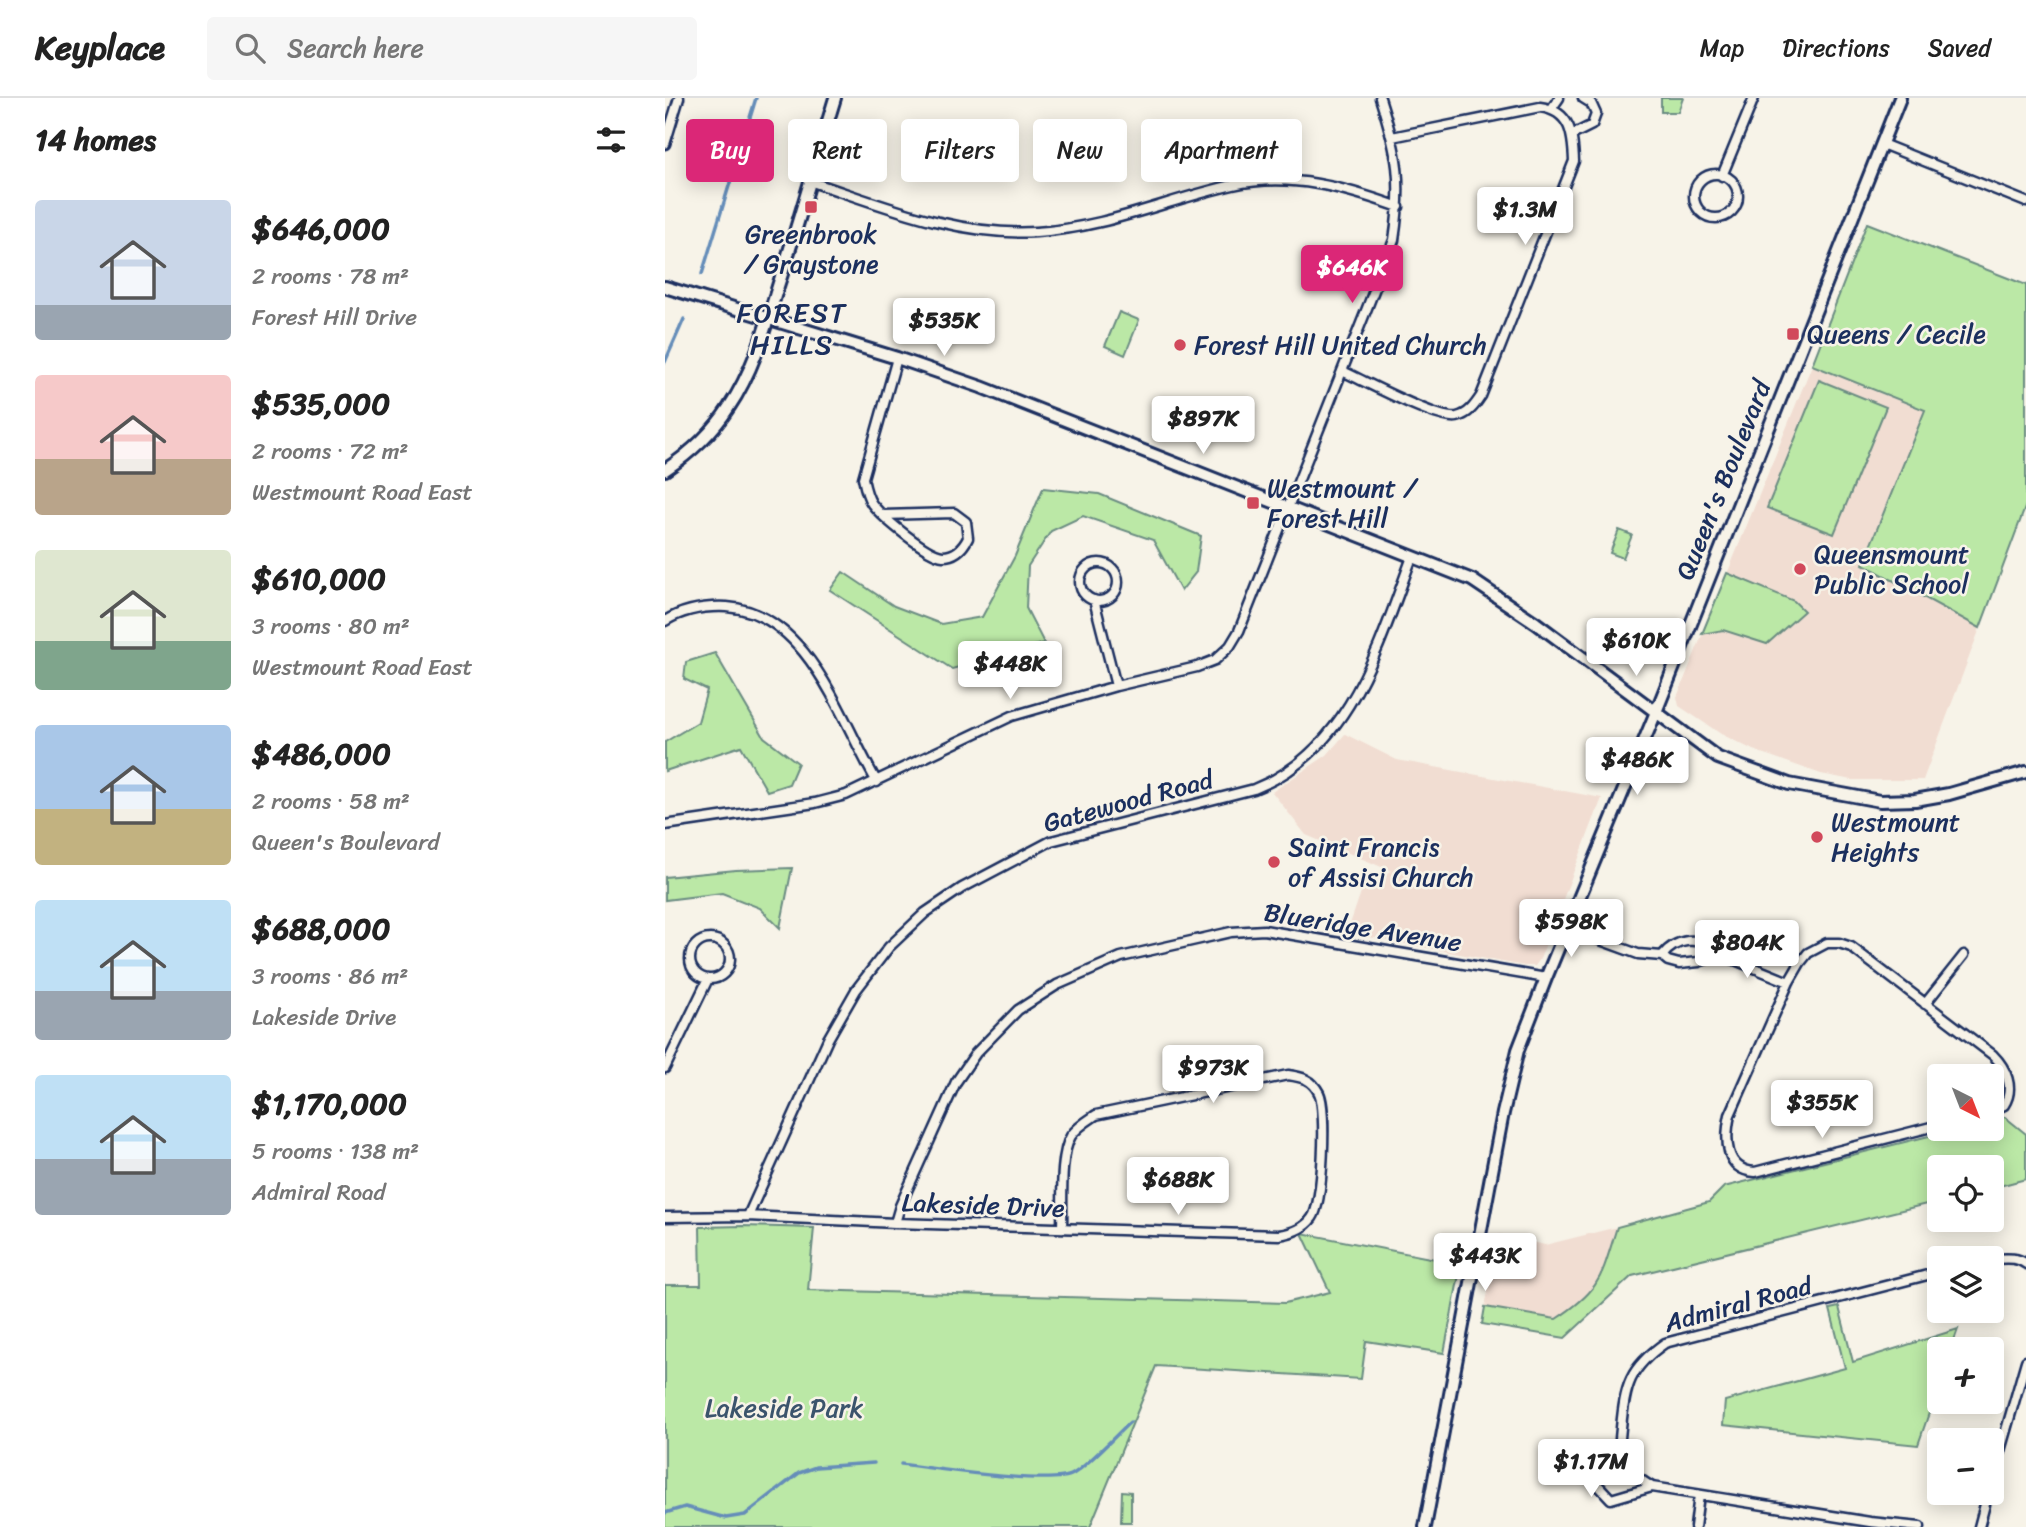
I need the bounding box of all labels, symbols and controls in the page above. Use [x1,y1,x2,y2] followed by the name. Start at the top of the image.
[207,17,697,80] search box
[35,19,165,77] text: Keyplace
[287,25,424,71] text: Search here
[1700,27,1744,69] text: Map
[1782,27,1890,69] text: Directions
[1928,27,1991,69] text: Saved
[231,29,269,67] icon: search
[35,113,156,167] text: 14 homes
[686,119,774,182] chip: Buy
[788,119,887,182] chip: Rent
[901,119,1019,182] chip: Filters
[1033,119,1127,182] chip: New
[1141,119,1302,182] chip: Apartment
[592,121,630,159] icon: filters
[1476,188,1574,247] pin: $1.3M
[1493,189,1557,230] text: $1.3M
[803,199,819,215] marker: Greenbrook / Graystone
[252,202,390,256] text: $646,000
[744,211,879,287] place label: Greenbrook / Graystone
[91,228,175,312] icon: home
[1303,246,1401,305] pin: $646K
[1317,247,1387,288] text: $646K
[252,256,409,297] text: 2 rooms · 78 m²
[736,288,848,369] district label: FOREST HILLS
[252,297,417,338] text: Forest Hill Drive
[895,299,993,358] pin: $535K
[909,300,979,341] text: $535K
[1807,311,1986,357] place label: Queens / Cecile
[1194,322,1487,368] place label: Forest Hill United Church
[1785,326,1801,342] marker: Queens / Cecile
[1172,337,1188,353] marker: Forest Hill United Church
[1662,371,1785,587] street label: Queen's Boulevard
[252,377,390,431] text: $535,000
[1154,396,1252,456] pin: $897K
[1168,398,1238,439] text: $897K
[91,403,175,487] icon: home
[252,431,408,472] text: 2 rooms · 72 m²
[1267,465,1419,541] place label: Westmount / Forest Hill
[252,472,473,513] text: Westmount Road East
[1245,495,1261,511] marker: Westmount / Forest Hill
[1814,531,1969,607] place label: Queensmount Public School
[252,552,386,606] text: $610,000
[1792,561,1808,577] marker: Queensmount Public School
[91,578,175,662] icon: home
[252,606,410,647] text: 3 rooms · 80 m²
[1587,618,1685,678] pin: $610K
[1603,620,1669,661] text: $610K
[961,642,1059,701] pin: $448K
[974,643,1046,684] text: $448K
[252,647,473,688] text: Westmount Road East
[252,727,391,781] text: $486,000
[1588,738,1686,797] pin: $486K
[1602,739,1672,780] text: $486K
[91,753,175,837] icon: home
[1038,756,1220,846] street label: Gatewood Road
[252,781,410,822] text: 2 rooms · 58 m²
[1831,799,1960,875] place label: Westmount Heights
[252,822,440,863] text: Queen's Boulevard
[1288,824,1473,900] place label: Saint Francis of Assisi Church
[1809,829,1825,845] marker: Westmount Heights
[1266,854,1282,870] marker: Saint Francis of Assisi Church
[1261,889,1465,965] street label: Blueridge Avenue
[1522,900,1620,959] pin: $598K
[1535,901,1607,942] text: $598K
[252,902,390,956] text: $688,000
[1698,920,1796,980] pin: $804K
[1711,922,1783,963] text: $804K
[91,928,175,1012] icon: home
[252,956,408,997] text: 3 rooms · 86 m²
[252,997,396,1038] text: Lakeside Drive
[1164,1046,1262,1105] pin: $973K
[1178,1047,1248,1088] text: $973K
[1927,1064,2004,1141] north arrow
[1927,1064,2004,1505] map controls
[252,1077,407,1131] text: $1,170,000
[1773,1080,1871,1140] pin: $355K
[1787,1082,1857,1123] text: $355K
[91,1103,175,1187] icon: home
[252,1131,419,1172] text: 5 rooms · 138 m²
[1927,1155,2004,1232] button: locate
[1129,1158,1227,1217] pin: $688K
[1143,1159,1213,1200] text: $688K
[252,1172,386,1213] text: Admiral Road
[901,1179,1066,1231] street label: Lakeside Drive
[1436,1234,1534,1293] pin: $443K
[1450,1235,1520,1276] text: $443K
[1927,1246,2004,1323] button: layers
[1658,1262,1819,1346] street label: Admiral Road
[1927,1337,2004,1414] button: +
[705,1385,863,1431] park label: Lakeside Park
[1927,1428,2004,1505] button: −
[1534,1440,1648,1499] pin: $1.17M
[1554,1441,1628,1482] text: $1.17M

